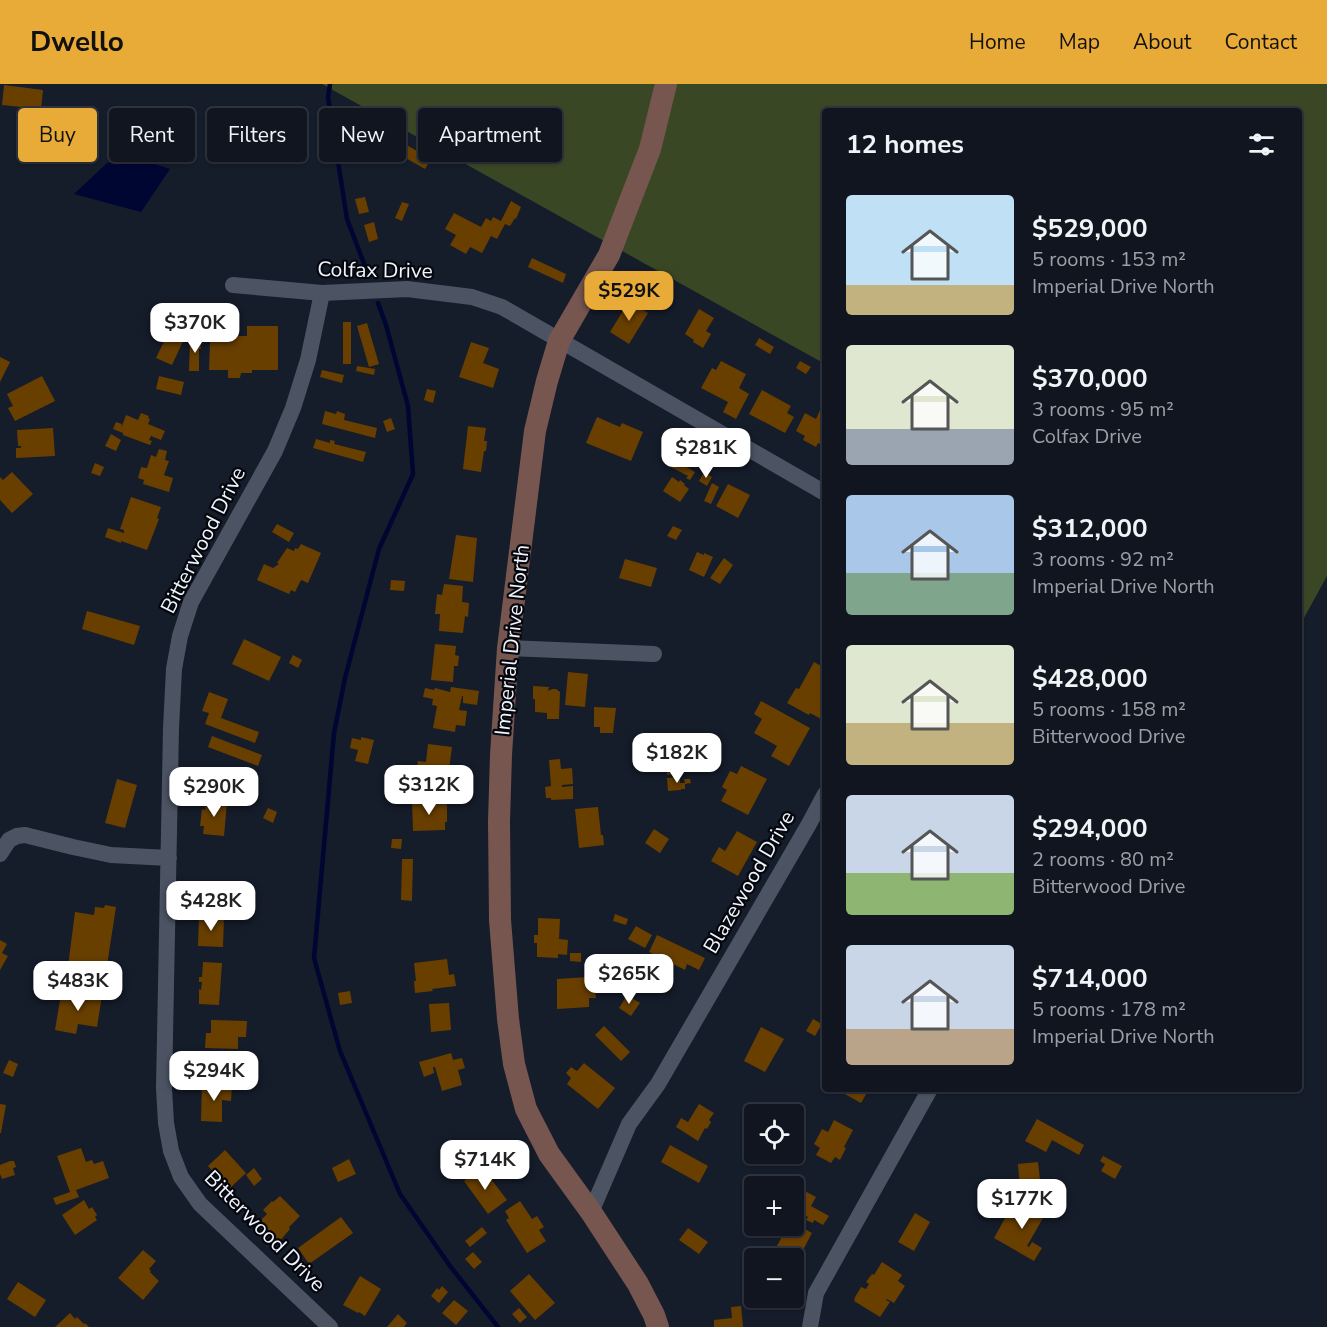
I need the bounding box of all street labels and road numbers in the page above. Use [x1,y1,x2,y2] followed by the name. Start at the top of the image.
[317,255,433,285] street label: Colfax Drive
[154,462,252,618] street label: Bitterwood Drive
[488,543,536,737] street label: Imperial Drive North
[697,806,801,958] street label: Blazewood Drive
[198,1164,332,1298] street label: Bitterwood Drive

